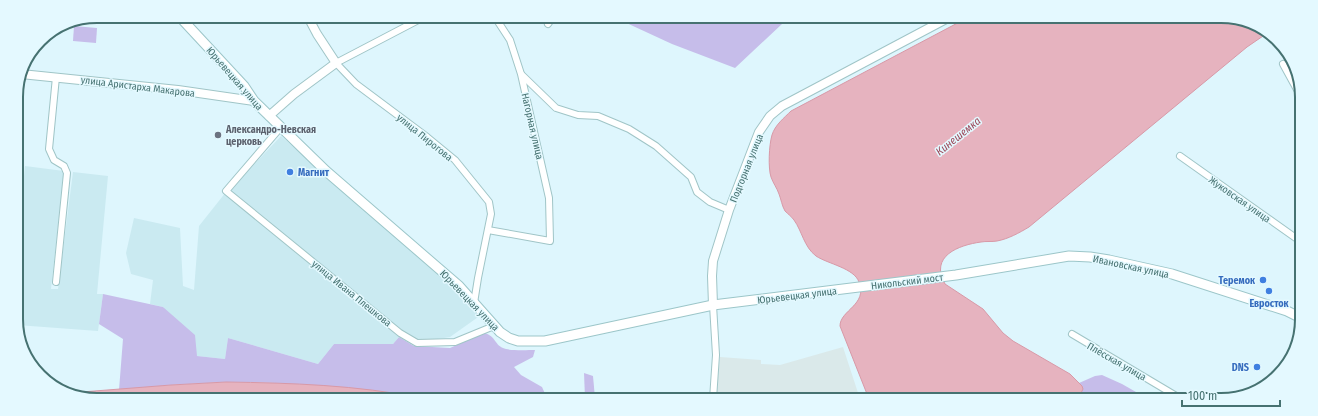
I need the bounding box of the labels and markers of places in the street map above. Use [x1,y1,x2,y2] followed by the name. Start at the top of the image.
[225,124,316,148] place label: Александро-Невская церковь
[213,130,223,140] marker: Александро-Невская церковь
[285,167,295,177] marker: Магнит
[298,167,330,179] place label: Магнит
[1219,275,1256,287] place label: Теремок
[1258,275,1268,285] marker: Теремок
[1264,286,1274,296] marker: Евросток
[1249,298,1290,310] place label: Евросток
[1232,362,1249,374] place label: DNS
[1252,362,1262,372] marker: DNS

